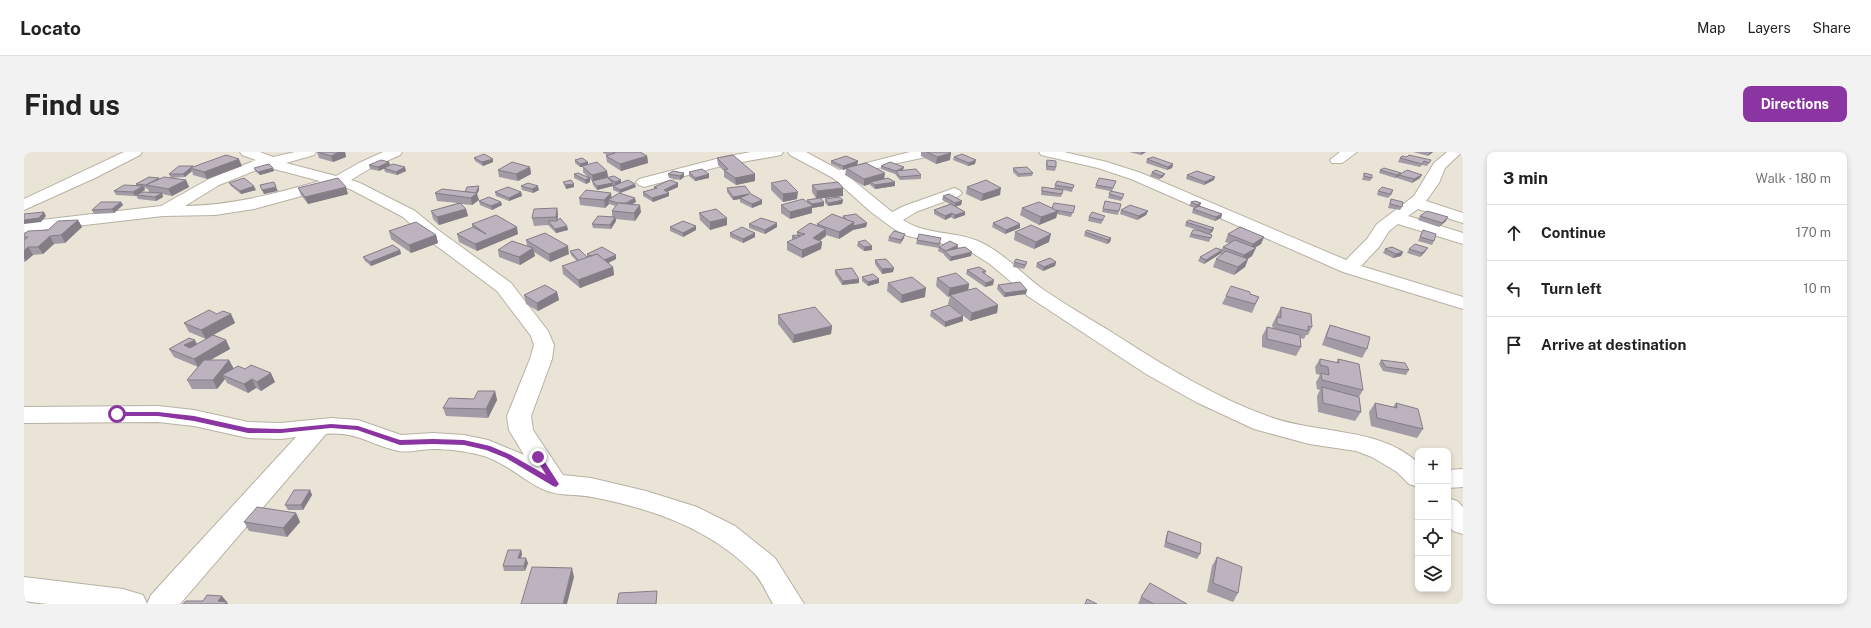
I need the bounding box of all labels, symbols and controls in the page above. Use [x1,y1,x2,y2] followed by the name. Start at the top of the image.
[20,17,81,39] text: Locato
[1697,20,1725,36] text: Map
[1747,20,1791,36] text: Layers
[1813,20,1851,36] text: Share
[1743,86,1847,122] button: Directions
[24,88,120,121] text: Find us
[1503,168,1548,188] text: 3 min
[1756,171,1831,186] text: Walk · 180 m
[1503,222,1525,244] icon: ahead
[1541,224,1606,241] text: Continue
[1796,225,1831,240] text: 170 m
[1503,278,1525,300] icon: left
[1541,280,1602,297] text: Turn left
[1803,281,1831,296] text: 10 m
[1503,334,1525,356] icon: arrive
[1541,336,1686,353] text: Arrive at destination
[108,405,126,423] route start
[529,448,547,466] route end
[1415,448,1451,592] map controls
[1415,448,1451,484] button: +
[1415,484,1451,520] button: −
[1415,520,1451,556] button: locate
[1415,556,1451,592] button: layers

